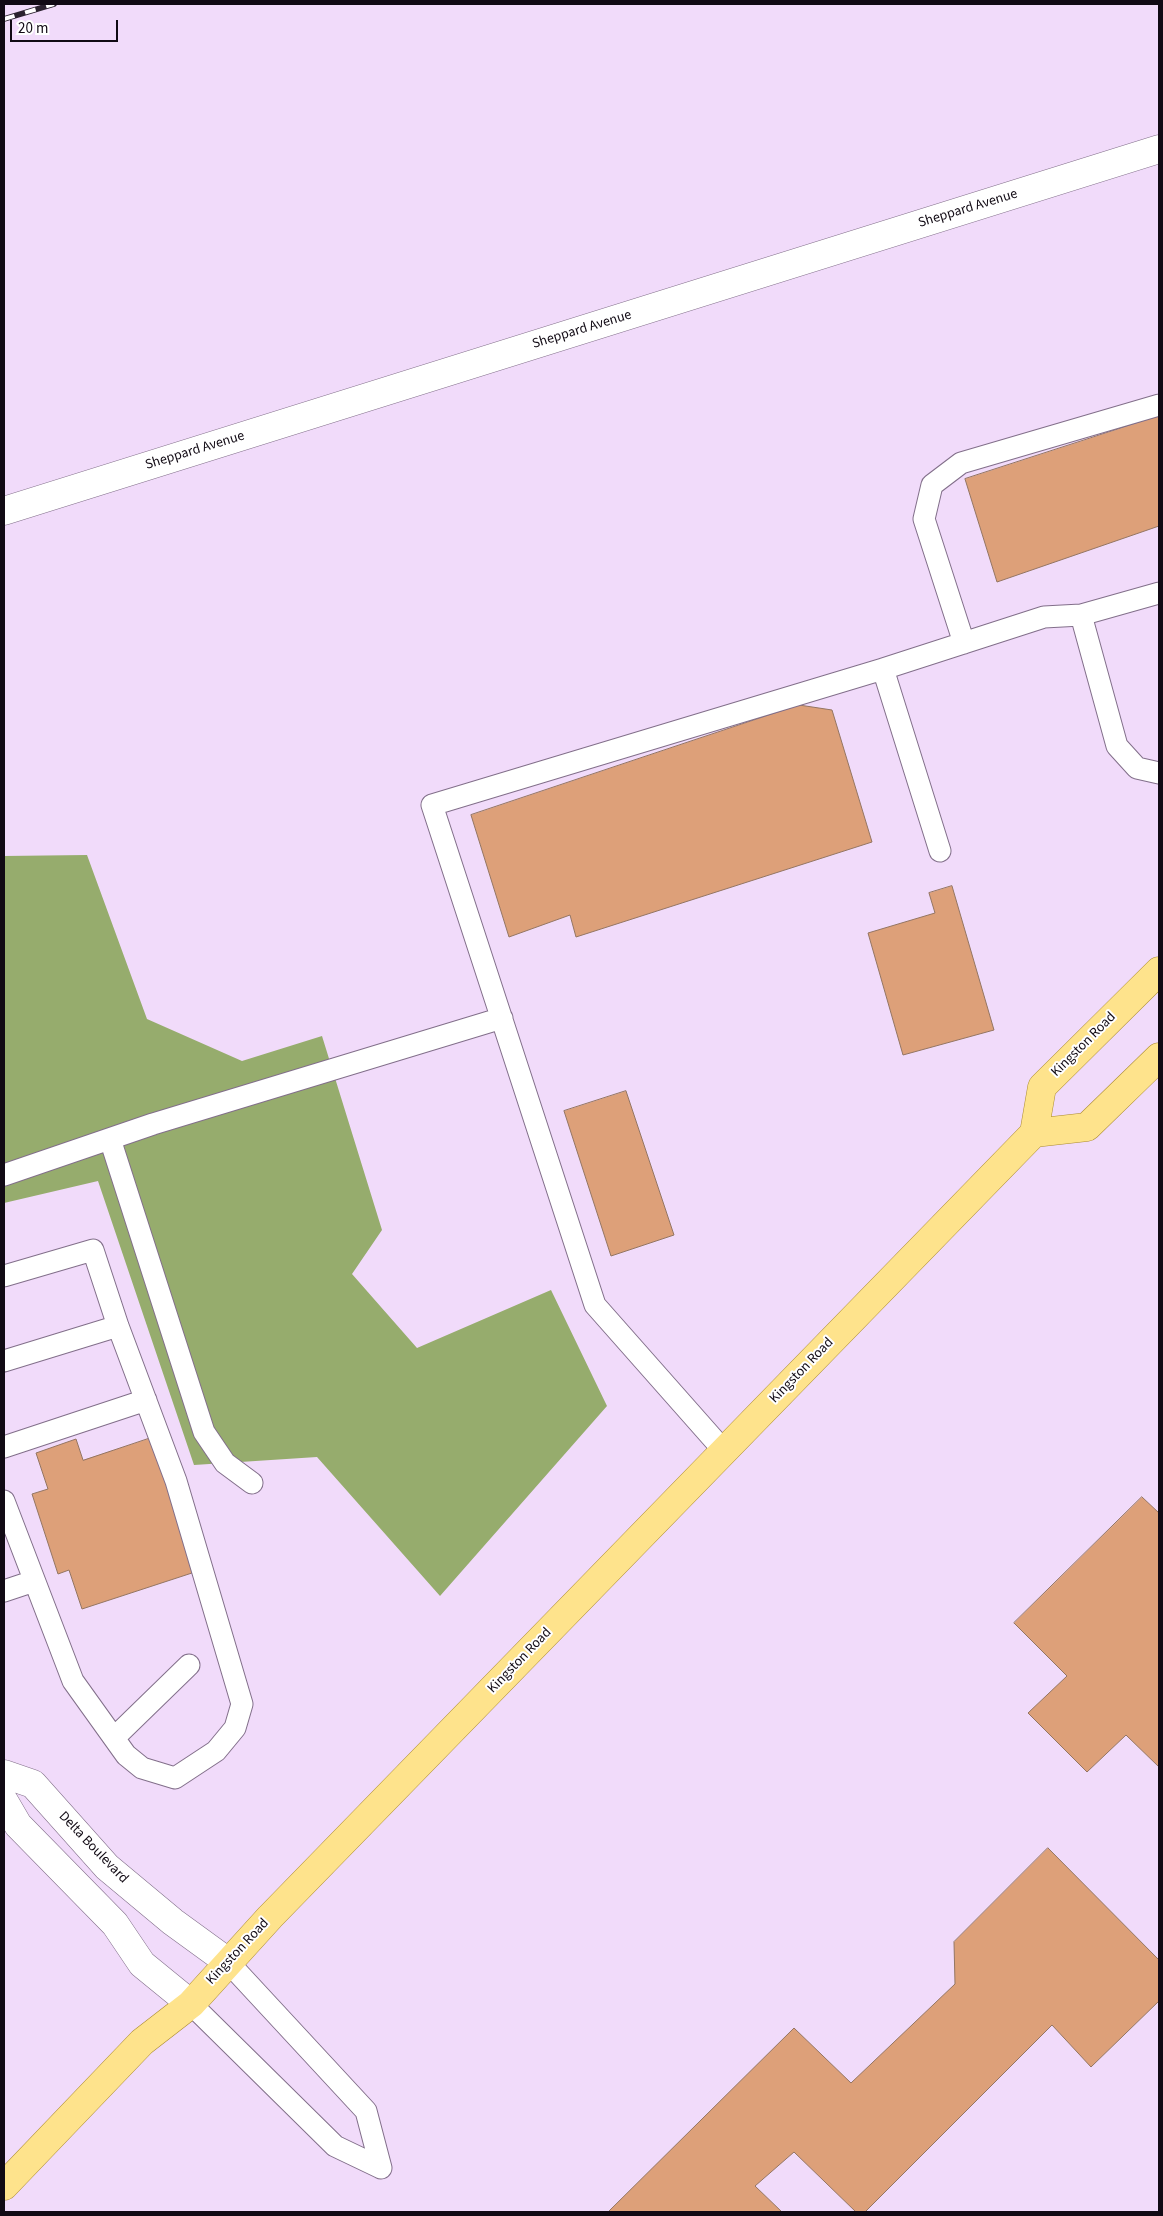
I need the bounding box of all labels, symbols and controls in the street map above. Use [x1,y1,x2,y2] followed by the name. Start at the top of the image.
[12,10,120,42] scale bar
[18,18,48,39] text: 20 m
[916,186,1020,232] street label: Sheppard Avenue
[530,307,634,353] street label: Sheppard Avenue
[143,428,247,474] street label: Sheppard Avenue
[1048,1009,1120,1081] street label: Kingston Road
[767,1335,837,1407] street label: Kingston Road
[485,1625,555,1697] street label: Kingston Road
[55,1809,131,1887] street label: Delta Boulevard
[203,1915,273,1989] street label: Kingston Road

